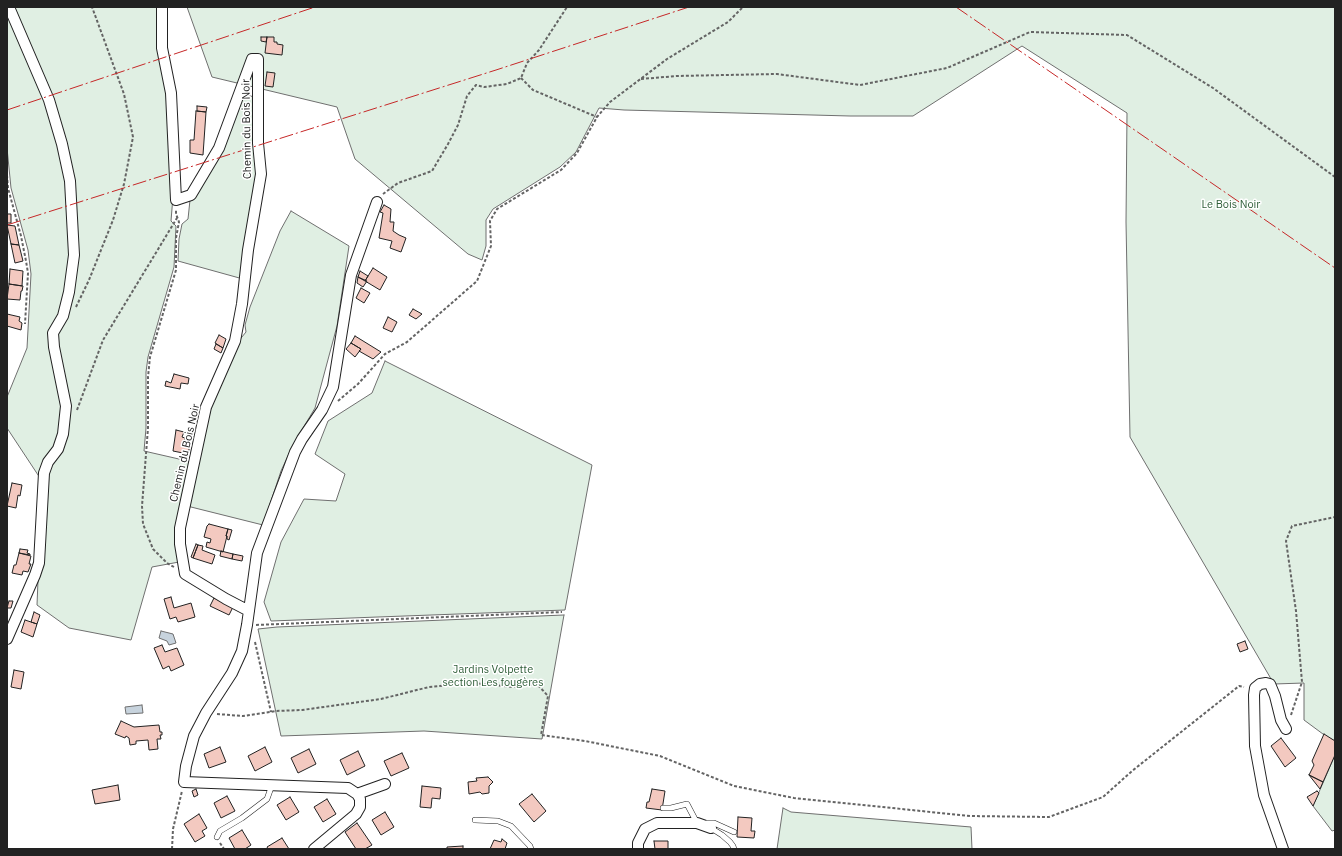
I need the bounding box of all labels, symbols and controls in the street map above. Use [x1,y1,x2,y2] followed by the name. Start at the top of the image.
[240,79,254,179] street label: Chemin du Bois Noir
[1202,198,1260,212] park label: Le Bois Noir
[167,403,203,503] street label: Chemin du Bois Noir
[442,663,544,689] park label: Jardins Volpette section Les fougères

